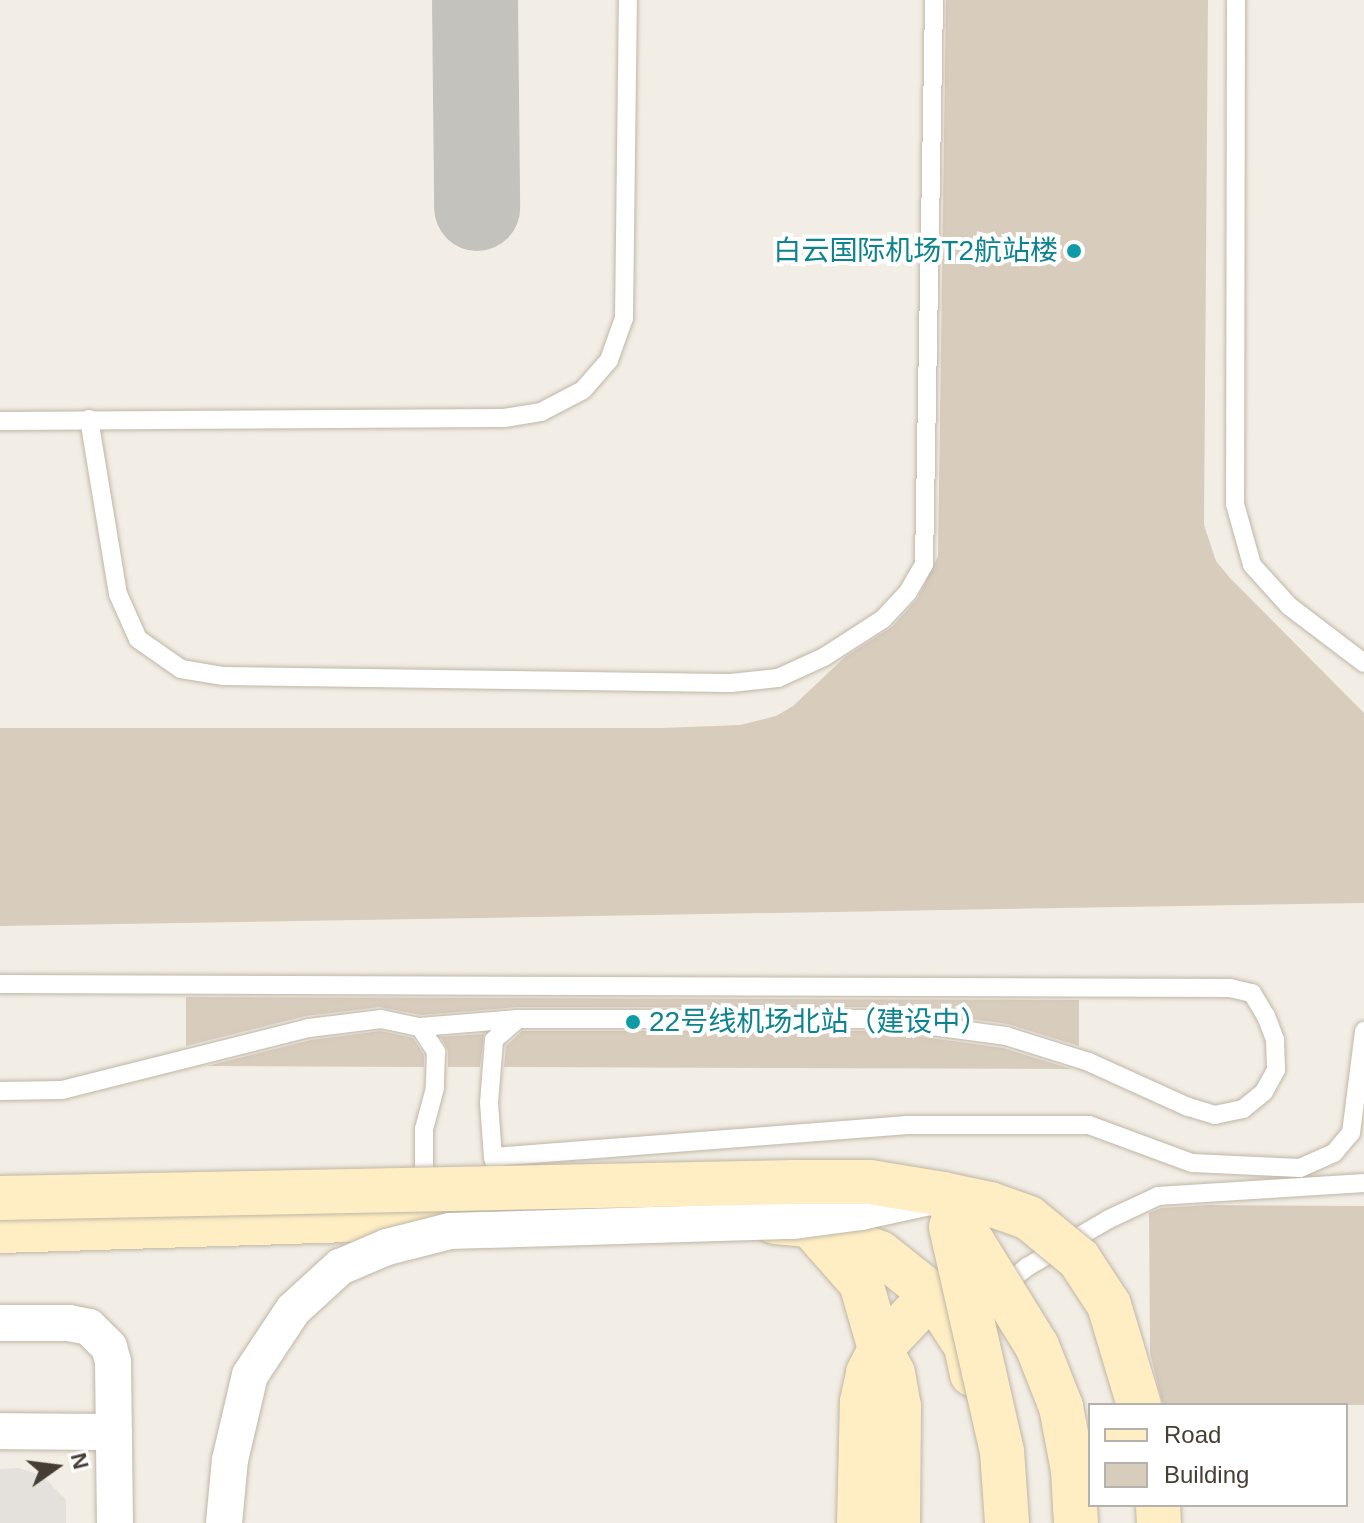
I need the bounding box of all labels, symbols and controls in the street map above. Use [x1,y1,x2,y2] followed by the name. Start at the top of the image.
[773,234,1058,268] place label: 白云国际机场T2航站楼
[1065,242,1083,260] marker: 白云国际机场T2航站楼
[649,1005,988,1039] place label: 22号线机场北站（建设中）
[624,1013,642,1031] marker: 22号线机场北站（建设中）
[1088,1403,1348,1507] legend
[1164,1421,1221,1448] text: Road
[16,1427,96,1507] north arrow
[66,1450,94,1472] text: N
[1164,1461,1249,1488] text: Building

